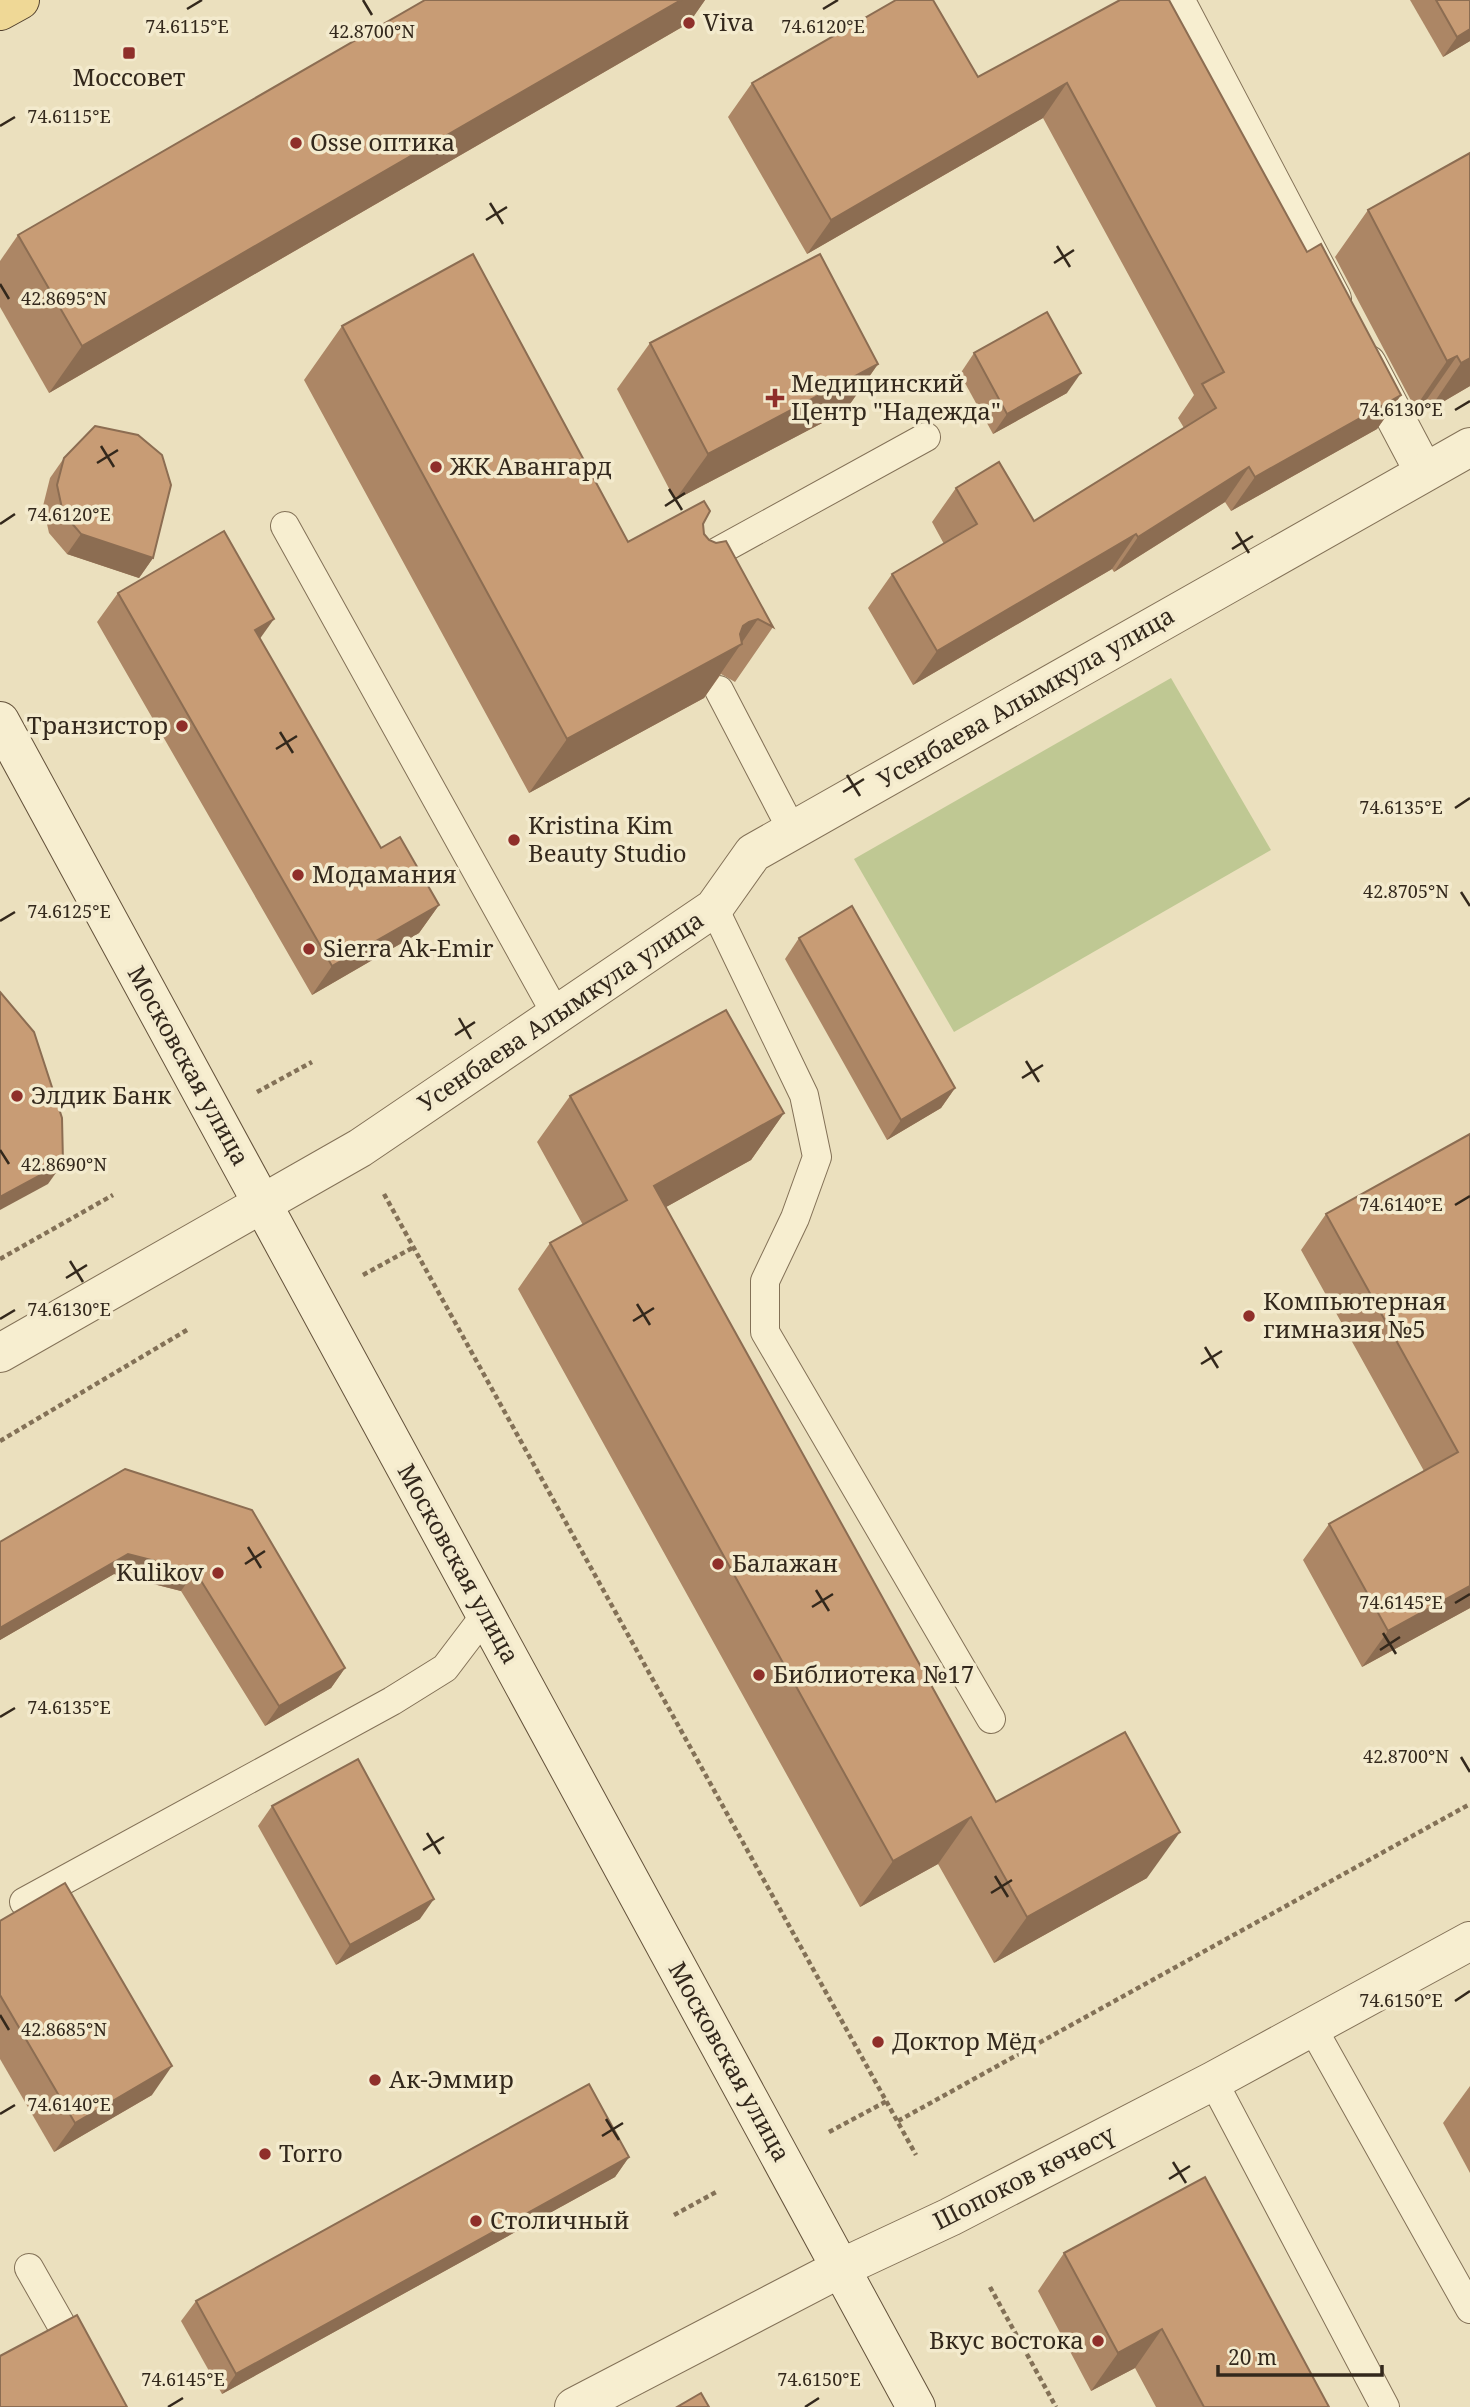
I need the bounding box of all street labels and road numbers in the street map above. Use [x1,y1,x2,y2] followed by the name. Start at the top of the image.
[871,598,1180,795] street label: Усенбаева Алымкула улица
[411,903,709,1119] street label: Усенбаева Алымкула улица
[121,959,258,1171] street label: Московская улица
[391,1457,528,1669] street label: Московская улица
[662,1955,799,2167] street label: Московская улица
[927,2117,1120,2237] street label: Шопоков көчөсү

